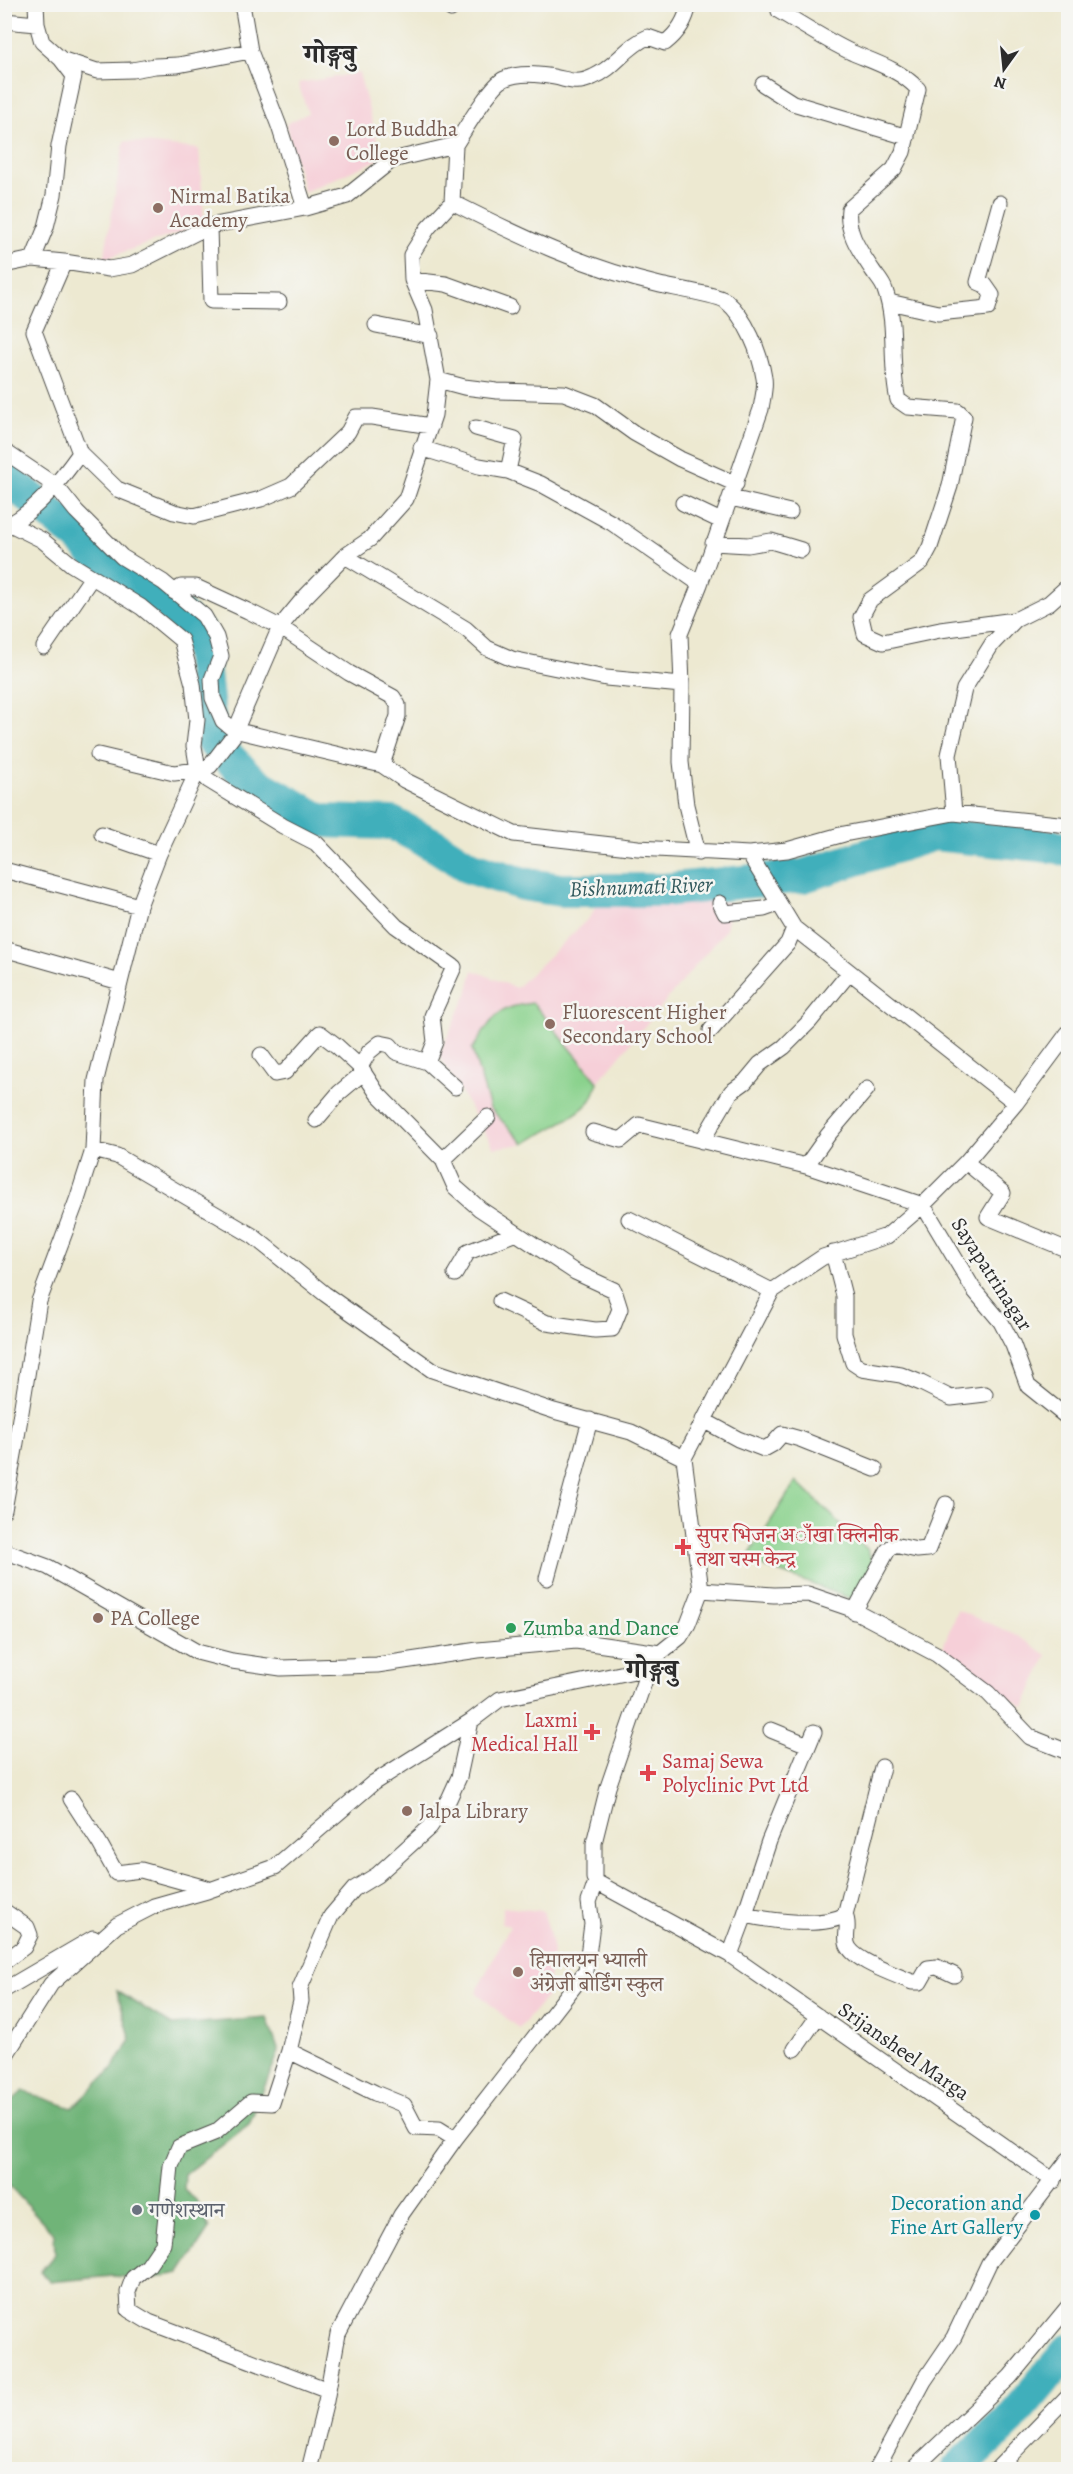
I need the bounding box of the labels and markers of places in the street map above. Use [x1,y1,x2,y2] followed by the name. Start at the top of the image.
[346,115,458,167] place label: Lord Buddha College
[327,134,341,148] marker: Lord Buddha College
[169,182,291,234] place label: Nirmal Batika Academy
[151,201,165,215] marker: Nirmal Batika Academy
[562,998,727,1050] place label: Fluorescent Higher Secondary School
[543,1017,557,1031] marker: Fluorescent Higher Secondary School
[695,1521,900,1573] place label: सुपर भिजन अाँखा क्लिनीक तथा चस्म केन्द्र
[674,1538,692,1556] marker: सुपर भिजन अाँखा क्लिनीक तथा चस्म केन्द्र
[110,1604,200,1632] place label: PA College
[91,1611,105,1625] marker: PA College
[523,1614,679,1642] place label: Zumba and Dance
[504,1621,518,1635] marker: Zumba and Dance
[471,1706,578,1758] place label: Laxmi Medical Hall
[583,1723,601,1741] marker: Laxmi Medical Hall
[662,1747,809,1799] place label: Samaj Sewa Polyclinic Pvt Ltd
[639,1764,657,1782] marker: Samaj Sewa Polyclinic Pvt Ltd
[419,1797,528,1825] place label: Jalpa Library
[400,1804,414,1818] marker: Jalpa Library
[529,1946,665,1998] place label: हिमालयन भ्याली अंग्रेजी बोर्डिंग स्कुल
[511,1965,525,1979] marker: हिमालयन भ्याली अंग्रेजी बोर्डिंग स्कुल
[890,2189,1024,2241] place label: Decoration and Fine Art Gallery
[148,2196,226,2224] place label: गणेशस्थान
[130,2203,144,2217] marker: गणेशस्थान
[1028,2208,1042,2222] marker: Decoration and Fine Art Gallery

